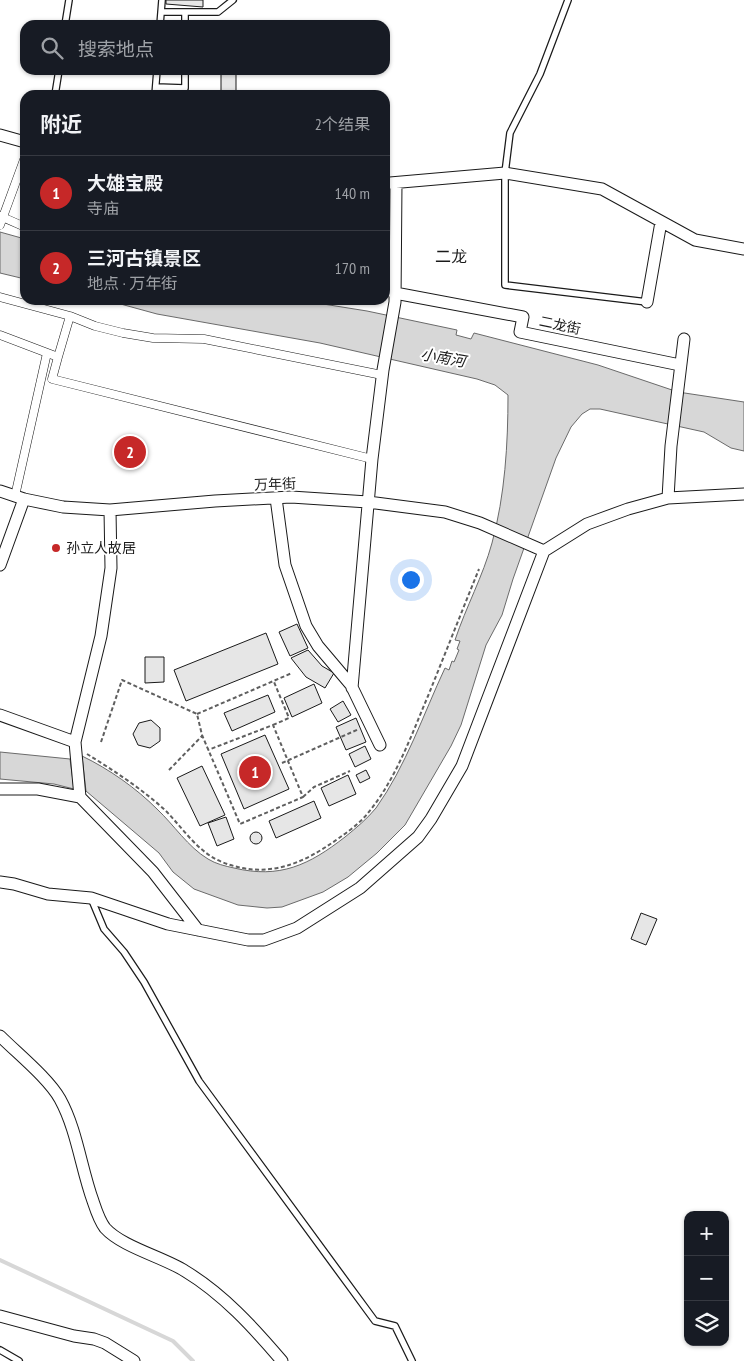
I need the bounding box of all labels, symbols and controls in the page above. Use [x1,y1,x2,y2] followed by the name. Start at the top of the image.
[20,20,390,75] search box
[38,34,66,62] icon: search
[78,37,154,61] text: 搜索地点
[40,111,82,138] text: 附近
[315,114,370,134] text: 2个结果
[87,171,163,195] text: 大雄宝殿
[52,183,60,203] text: 1
[335,183,370,203] text: 140 m
[87,198,119,218] text: 寺庙
[87,246,201,270] text: 三河古镇景区
[435,246,467,266] district label: 二龙
[52,258,60,278] text: 2
[335,258,370,278] text: 170 m
[87,273,177,293] text: 地点 · 万年街
[538,312,582,338] street label: 二龙街
[419,344,470,371] water label: 小南河
[114,433,146,471] pin: 2
[254,474,296,494] street label: 万年街
[66,539,136,557] place label: 孙立人故居
[50,542,62,554] marker: 孙立人故居
[398,567,424,593] your location
[239,753,271,791] pin: 1
[684,1211,729,1346] map controls
[684,1211,729,1256] button: +
[684,1256,729,1301] button: −
[684,1301,729,1346] button: layers

